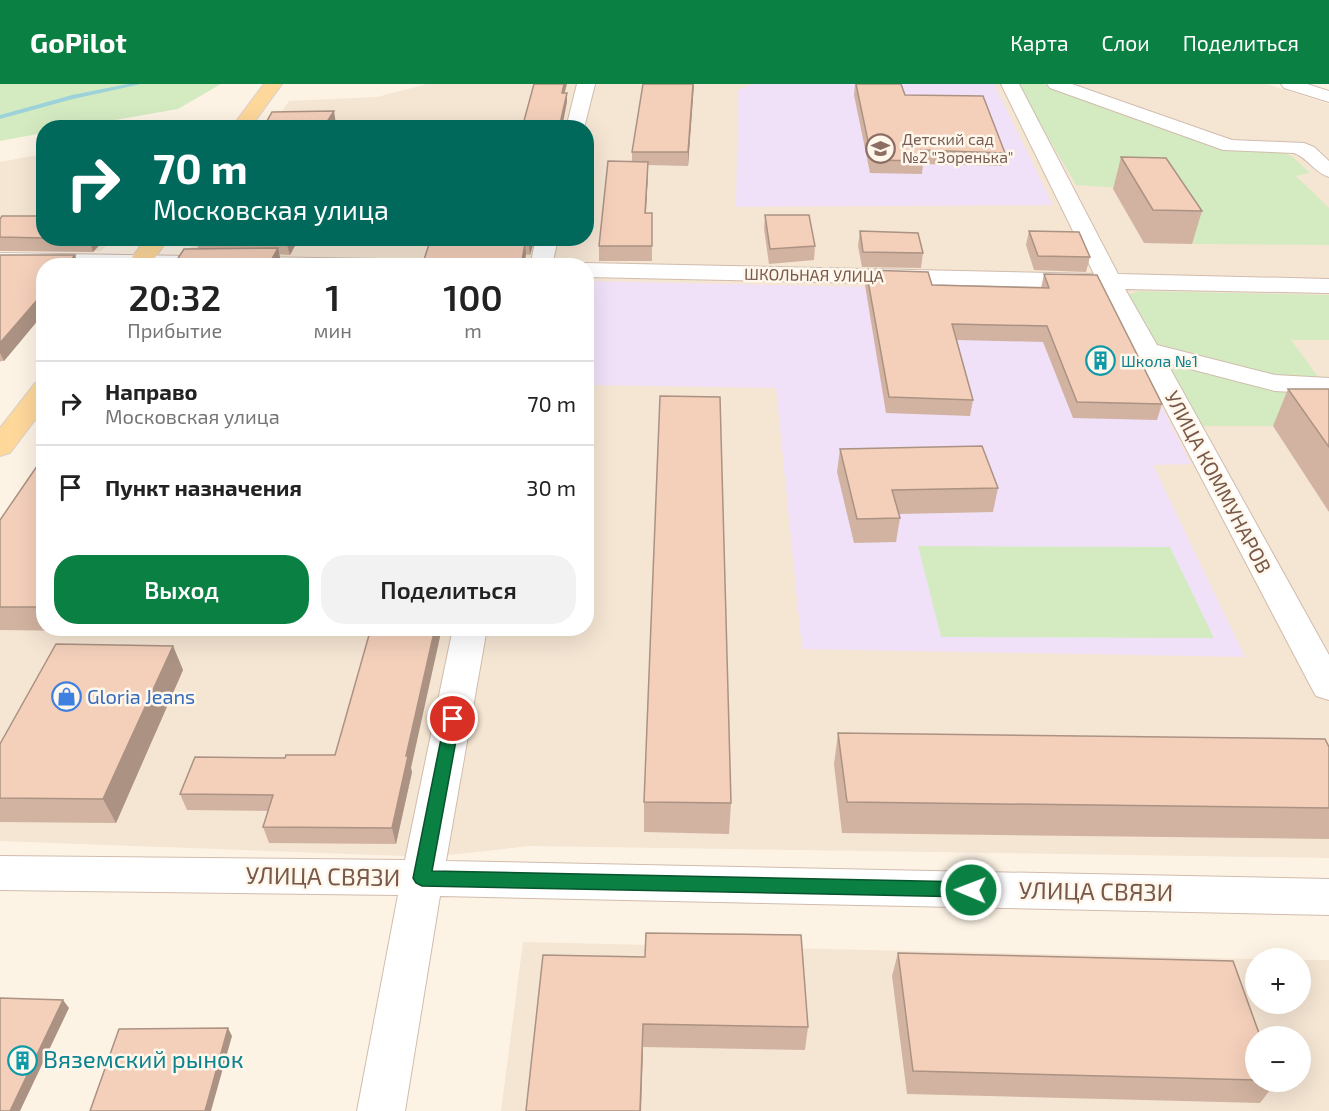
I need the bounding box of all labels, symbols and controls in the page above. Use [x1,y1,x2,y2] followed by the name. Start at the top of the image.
[30,25,127,59] text: GoPilot
[1010,30,1069,55] text: Карта
[1102,30,1150,55] text: Слои
[1183,30,1299,55] text: Поделиться
[902,129,1013,166] place label: Детский сад №2 "Зоренька"
[865,132,897,164] school or university icon: Детский сад №2 "Зоренька"
[153,142,248,192] text: 70 m
[54,144,132,222] icon: right
[153,193,389,225] text: Московская улица
[744,264,884,285] street label: ШКОЛЬНАЯ УЛИЦА
[128,275,221,318] text: 20:32
[325,275,340,318] text: 1
[443,275,503,318] text: 100
[127,318,222,342] text: Прибытие
[314,318,352,342] text: мин
[464,318,482,342] text: m
[1084,345,1116,377] building icon: Школа №1
[1121,351,1198,370] place label: Школа №1
[105,378,198,404] text: Направо
[1161,386,1277,577] street label: УЛИЦА КОММУНАРОВ
[54,387,87,420] icon: right
[527,390,576,416] text: 70 m
[105,404,280,428] text: Московская улица
[54,471,87,504] icon: arrive
[105,474,302,500] text: Пункт назначения
[526,474,576,500] text: 30 m
[54,555,309,624] button: Выход
[321,555,576,624] button: Поделиться
[50,681,82,713] shop icon: Gloria Jeans
[87,684,195,708] place label: Gloria Jeans
[427,693,478,744] pin
[436,702,469,735] icon: arrive
[939,858,1003,922] position arrow
[245,860,401,891] street label: УЛИЦА СВЯЗИ
[1018,875,1174,906] street label: УЛИЦА СВЯЗИ
[1245,948,1311,1092] map controls
[1245,948,1311,1014] button: +
[1245,1026,1311,1092] button: −
[6,1044,38,1076] building icon: Вяземский рынок
[43,1044,244,1073] place label: Вяземский рынок

